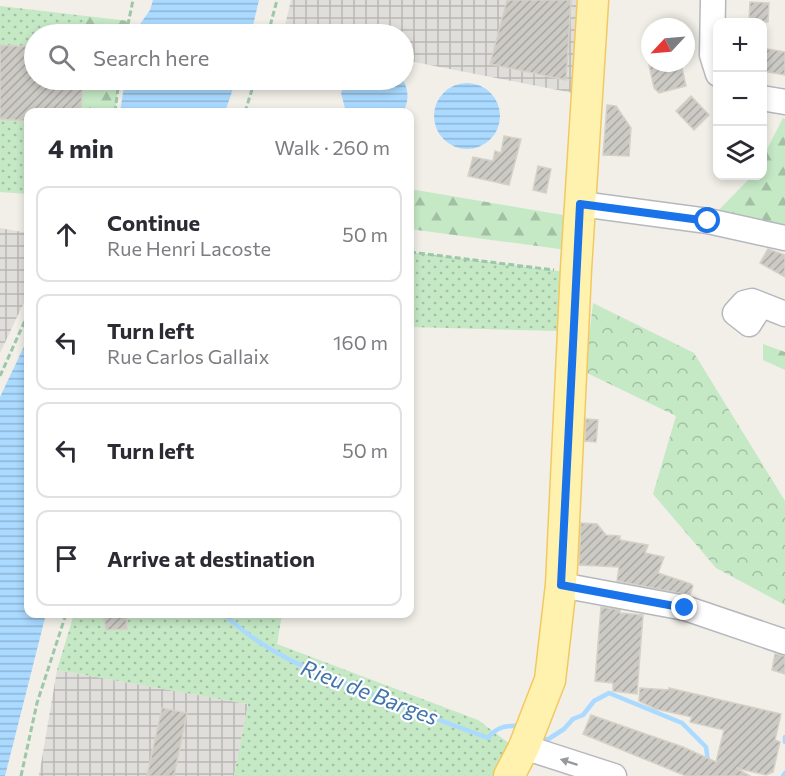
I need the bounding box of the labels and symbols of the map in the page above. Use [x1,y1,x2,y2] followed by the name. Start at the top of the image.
[641,18,695,72] north arrow
[694,207,720,233] route start
[671,594,697,620] route end
[298,653,442,731] water label: Rieu de Barges
[560,756,578,766] one-way arrow

